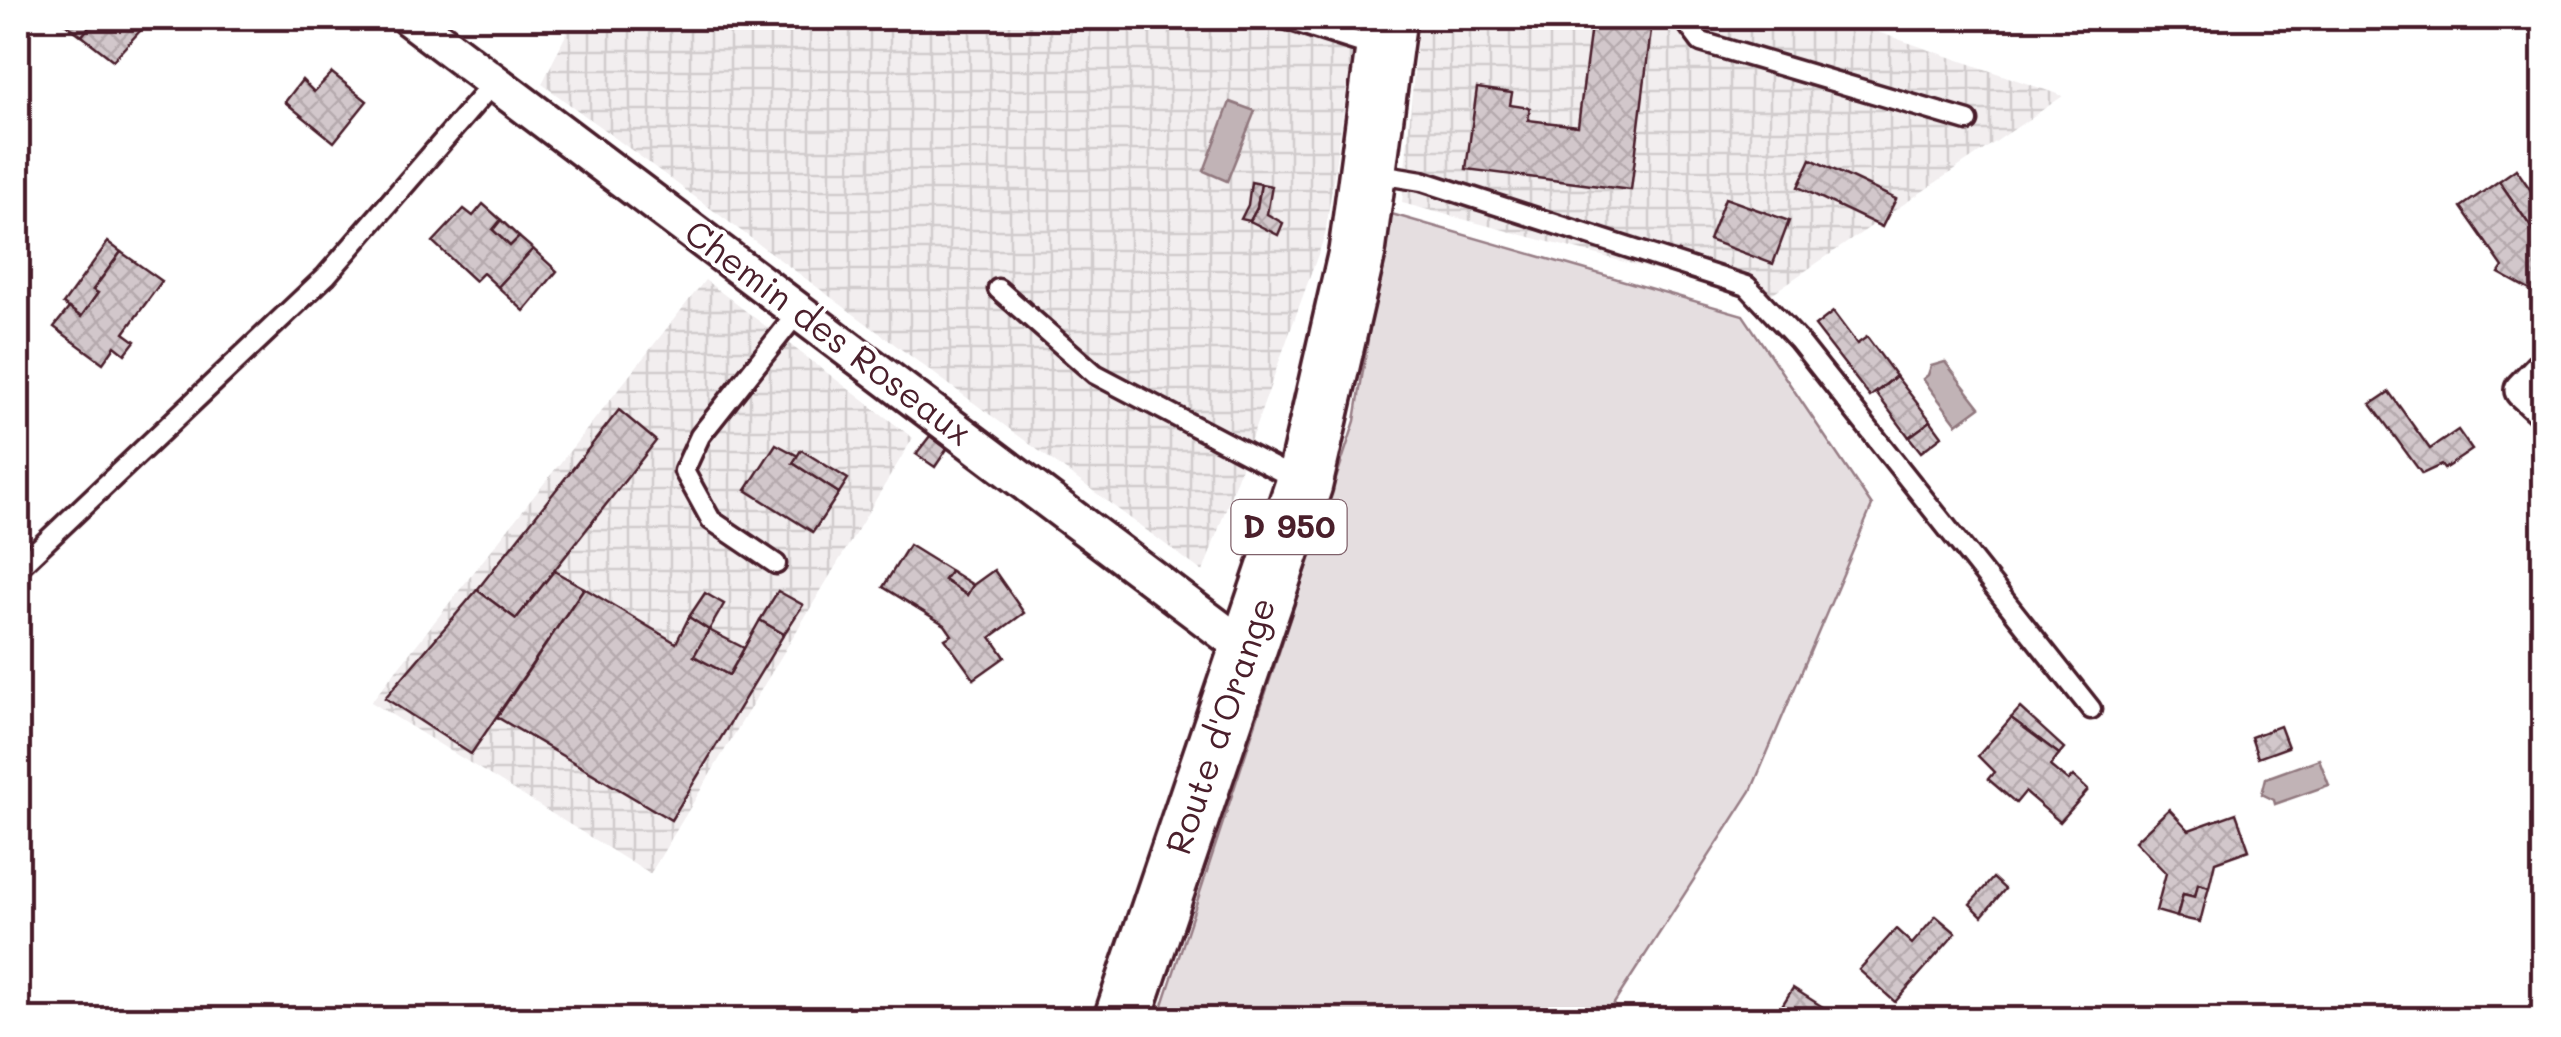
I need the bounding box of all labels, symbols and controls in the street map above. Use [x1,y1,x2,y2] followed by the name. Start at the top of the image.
[676,208,982,455] street label: Chemin des Roseaux
[1232,500,1346,554] road number: D 950
[1154,591,1285,860] street label: Route d'Orange

